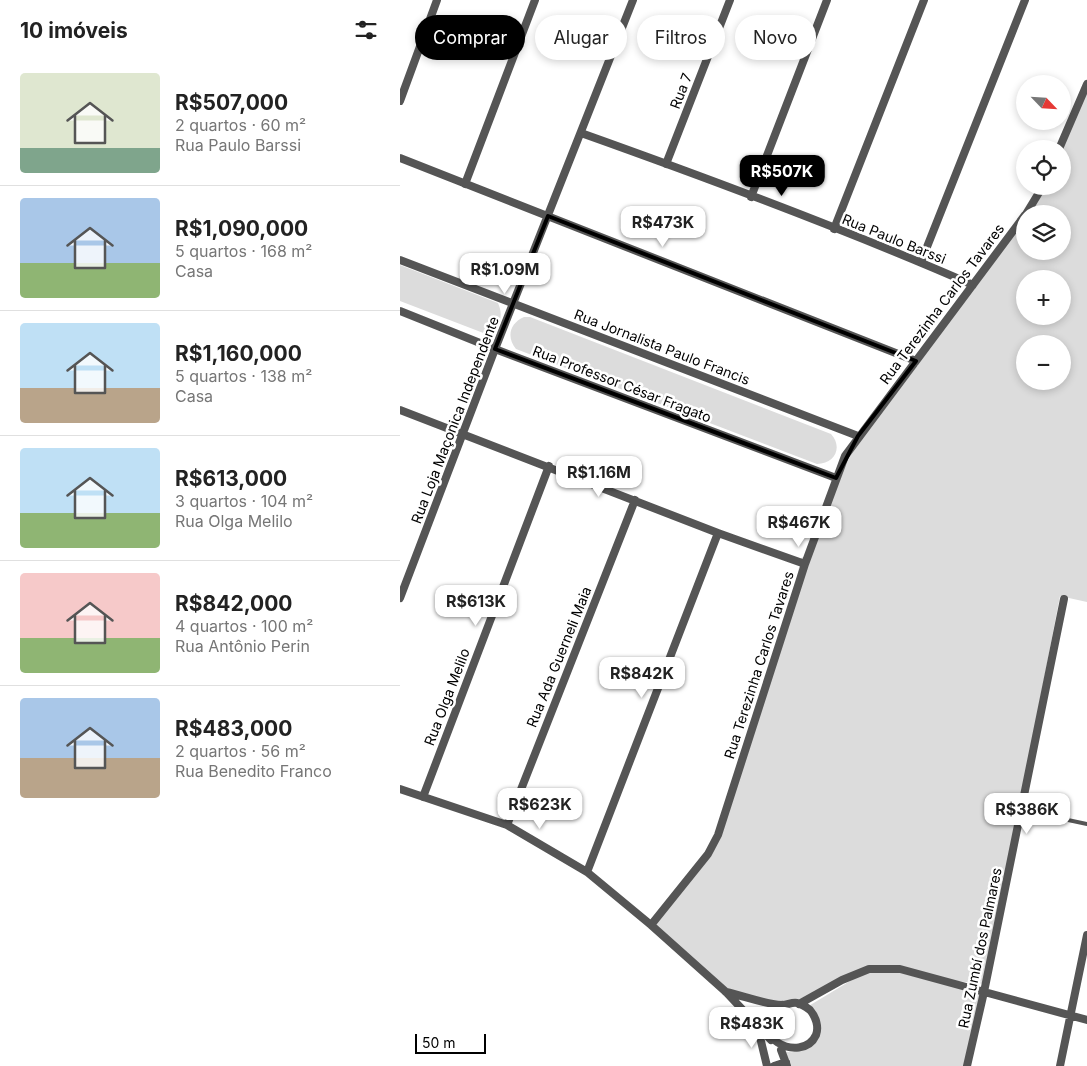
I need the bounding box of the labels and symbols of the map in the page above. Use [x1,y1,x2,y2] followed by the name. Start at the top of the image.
[666,70,695,111] street label: Rua 7
[1016,75,1071,130] north arrow
[741,154,823,197] pin: R$507K
[622,206,704,248] pin: R$473K
[840,210,949,267] street label: Rua Paulo Barssi
[876,220,1007,387] street label: Rua Terezinha Carlos Tavares
[459,252,551,295] pin: R$1.09M
[572,305,752,388] street label: Rua Jornalista Paulo Francis
[407,314,502,526] street label: Rua Loja Maçonica Independente
[530,342,714,425] street label: Rua Professor César Fragato
[553,456,645,498] pin: R$1.16M
[758,506,840,548] pin: R$467K
[720,569,797,761] street label: Rua Terezinha Carlos Tavares
[435,584,517,627] pin: R$613K
[522,584,595,730] street label: Rua Ada Guerneli Maia
[420,646,473,748] street label: Rua Olga Melilo
[601,656,683,699] pin: R$842K
[499,788,581,830] pin: R$623K
[986,792,1068,835] pin: R$386K
[954,866,1005,1030] street label: Rua Zumbí dos Palmares
[711,1006,793,1049] pin: R$483K
[415,1031,486,1054] scale bar

